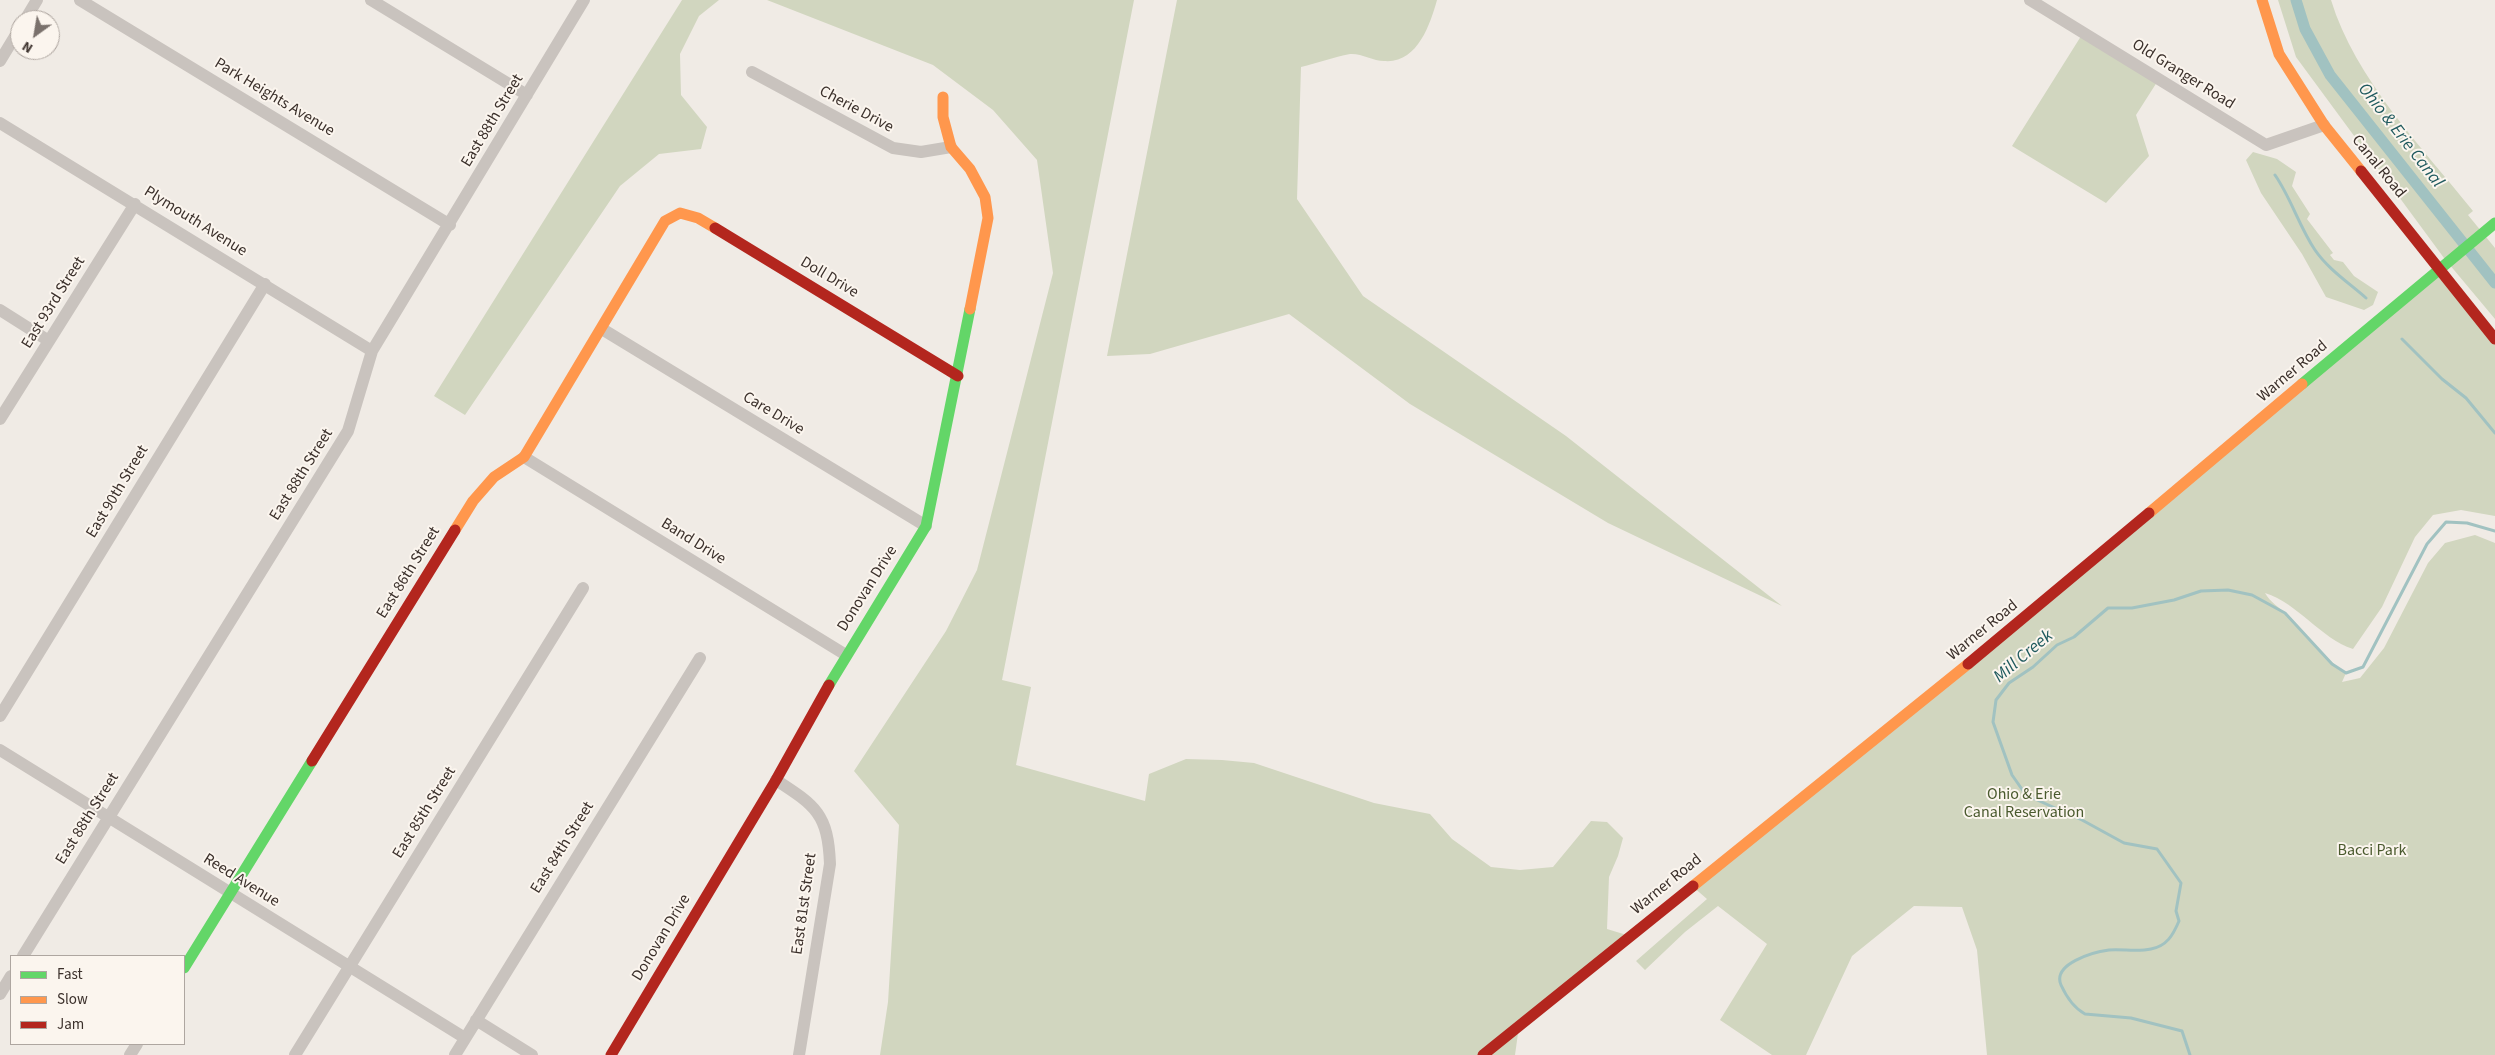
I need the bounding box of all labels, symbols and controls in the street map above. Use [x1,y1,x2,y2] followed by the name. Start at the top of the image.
[10,10,60,60] north arrow
[18,36,37,58] text: N
[2128,36,2238,114] street label: Old Granger Road
[210,55,338,141] street label: Park Heights Avenue
[458,71,528,171] street label: East 88th Street
[2352,79,2448,193] water label: Ohio & Erie Canal
[816,82,896,138] street label: Cherie Drive
[2347,132,2409,202] street label: Canal Road
[140,183,250,261] street label: Plymouth Avenue
[18,253,90,353] street label: East 93rd Street
[796,253,862,303] street label: Doll Drive
[2254,337,2332,407] street label: Warner Road
[739,388,807,440] street label: Care Drive
[266,425,338,525] street label: East 88th Street
[83,442,153,542] street label: East 90th Street
[657,515,729,569] street label: Band Drive
[373,523,445,623] street label: East 86th Street
[834,542,902,636] street label: Donovan Drive
[1944,597,2022,665] street label: Warner Road
[1990,626,2058,688] water label: Mill Creek
[389,763,461,863] street label: East 85th Street
[52,769,124,869] street label: East 88th Street
[1964,785,2084,823] park label: Ohio & Erie Canal Reservation
[527,798,599,898] street label: East 84th Street
[2338,841,2406,861] park label: Bacci Park
[199,850,283,912] street label: Reed Avenue
[1628,851,1706,919] street label: Warner Road
[788,852,822,956] street label: East 81st Street
[629,891,695,985] street label: Donovan Drive
[10,955,185,1045] legend
[57,964,83,985] text: Fast
[57,989,88,1010] text: Slow
[57,1014,84,1035] text: Jam

